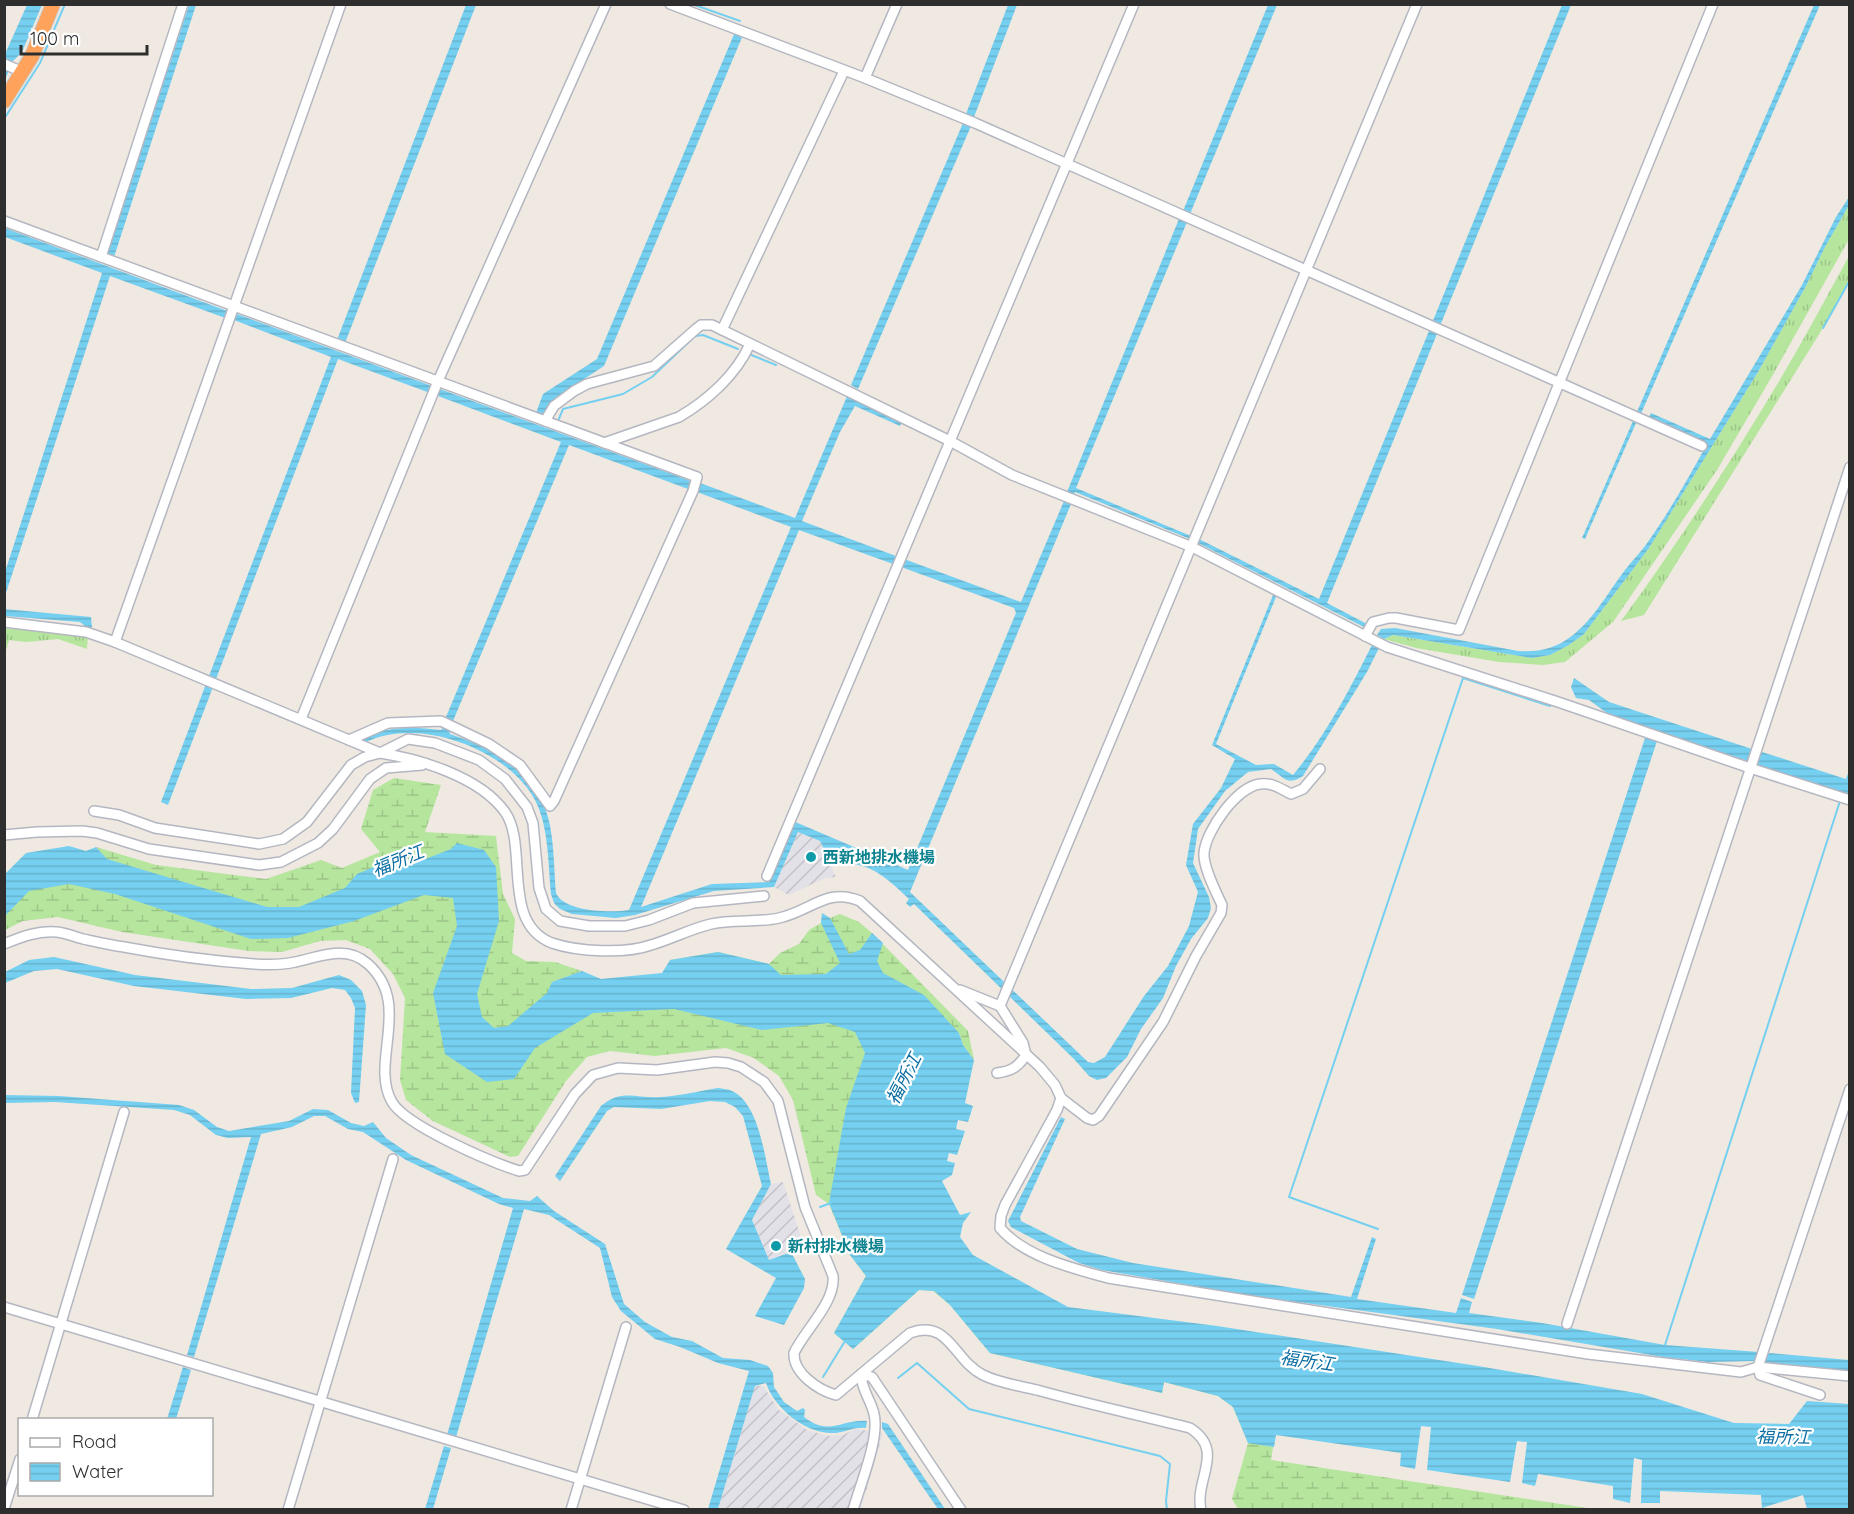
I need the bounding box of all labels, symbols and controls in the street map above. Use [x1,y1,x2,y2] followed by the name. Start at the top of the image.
[21,18,147,56] scale bar
[30,27,79,50] text: 100 m
[368,839,429,881] water label: 福所江
[823,847,935,867] place label: 西新地排水機場
[804,850,818,864] marker: 西新地排水機場
[881,1048,927,1108] water label: 福所江
[788,1236,884,1256] place label: 新村排水機場
[769,1239,783,1253] marker: 新村排水機場
[1279,1345,1337,1376] water label: 福所江
[18,1418,213,1496] legend
[1756,1425,1812,1449] water label: 福所江
[72,1430,117,1453] text: Road
[72,1460,123,1483] text: Water

